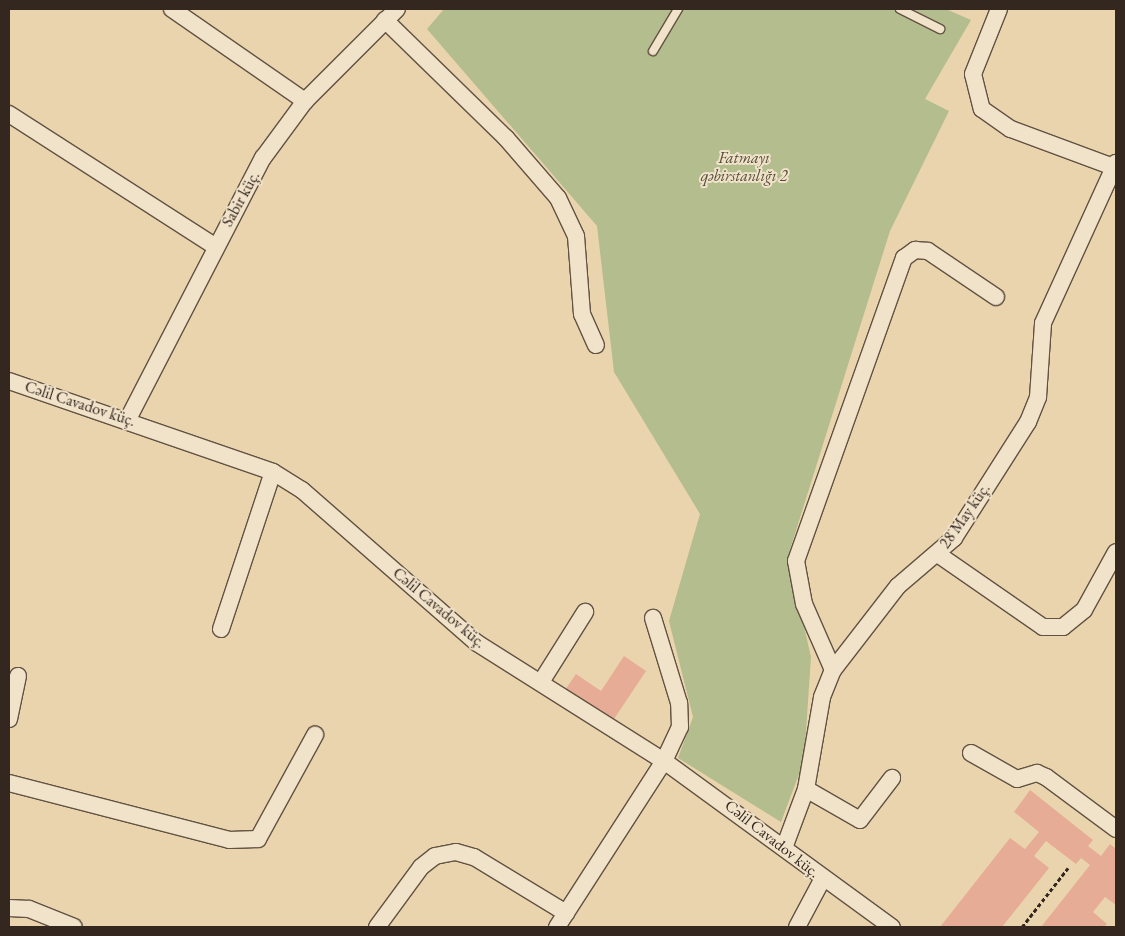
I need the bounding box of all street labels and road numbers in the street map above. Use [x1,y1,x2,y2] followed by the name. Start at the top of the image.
[218,168,264,230] street label: Sabir küç.
[22,377,138,431] street label: Cəlil Cavadov küç.
[936,480,994,552] street label: 28 May küç.
[389,564,489,652] street label: Cəlil Cavadov küç.
[721,796,823,882] street label: Cəlil Cavadov küç.

